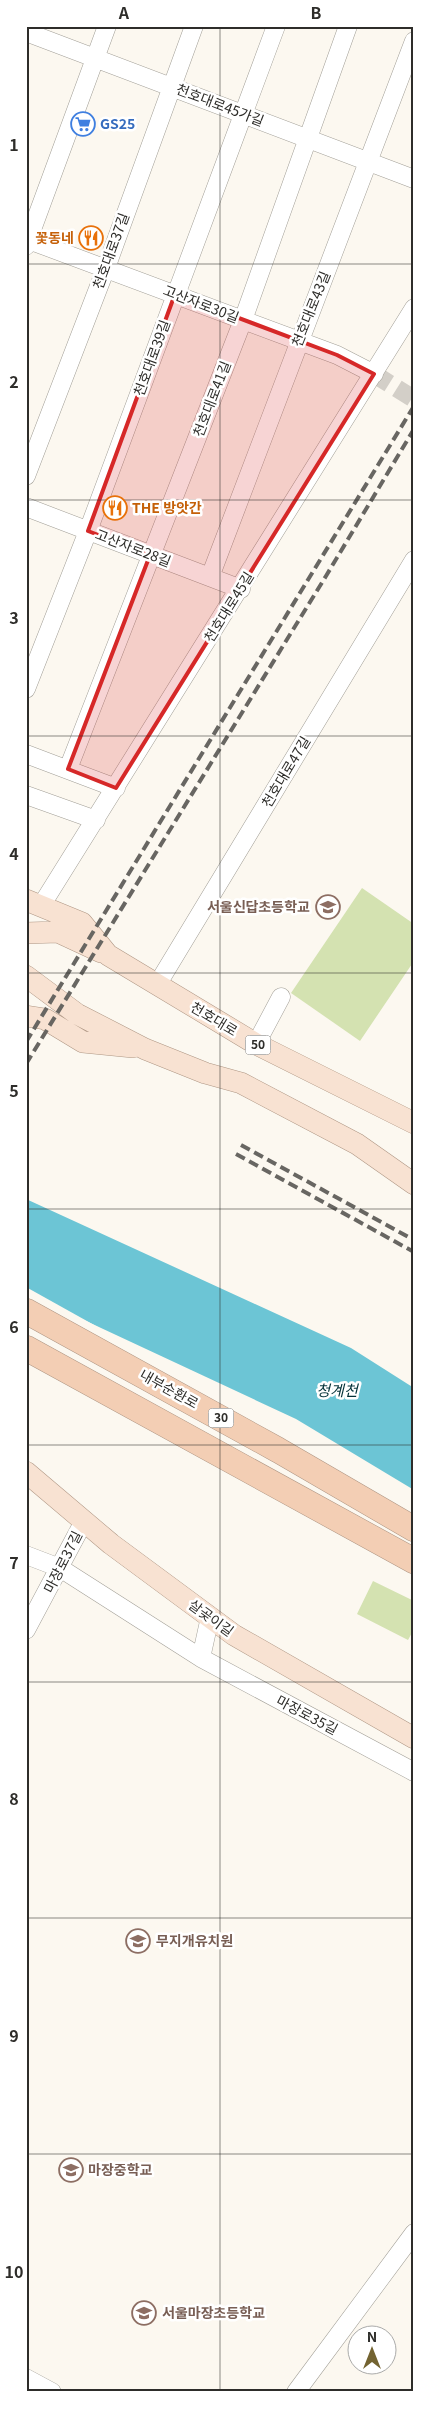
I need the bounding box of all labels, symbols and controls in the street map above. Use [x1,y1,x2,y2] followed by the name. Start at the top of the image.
[118,0,130,24] text: A
[311,0,322,24] text: B
[173,78,267,130] street label: 천호대로45가길
[70,111,96,137] supermarket icon: GS25
[100,113,135,133] place label: GS25
[9,132,19,156] text: 1
[87,210,133,292] street label: 천호대로37길
[78,225,104,251] restaurant icon: 꽃동네
[35,227,74,247] place label: 꽃동네
[286,268,334,349] street label: 천호대로43길
[160,279,242,327] street label: 고산자로30길
[128,317,174,399] street label: 천호대로39길
[187,358,235,440] street label: 천호대로41길
[9,369,19,393] text: 2
[102,495,128,521] restaurant icon: THE 방앗간
[132,497,202,517] place label: THE 방앗간
[92,523,174,571] street label: 고산자로28길
[198,567,258,646] street label: 천호대로45길
[9,605,19,629] text: 3
[256,732,314,811] street label: 천호대로47길
[9,841,19,865] text: 4
[315,894,341,920] school or university icon: 서울신답초등학교
[207,896,310,916] place label: 서울신답초등학교
[187,996,242,1040] street label: 천호대로
[246,1036,270,1054] road number: 50
[9,1078,19,1102] text: 5
[9,1314,19,1338] text: 6
[136,1364,203,1413] street label: 내부순환로
[316,1379,360,1400] water label: 청계천
[208,1409,234,1428] road number: 30
[38,1527,86,1596] street label: 마장로37길
[9,1550,19,1574] text: 7
[185,1594,238,1640] street label: 살곶이길
[273,1690,342,1739] street label: 마장로35길
[9,1786,19,1810] text: 8
[125,1928,151,1954] school or university icon: 무지개유치원
[156,1930,233,1950] place label: 무지개유치원
[9,2023,19,2047] text: 9
[58,2157,84,2183] school or university icon: 마장중학교
[88,2159,153,2179] place label: 마장중학교
[5,2259,23,2283] text: 10
[131,2300,157,2326] school or university icon: 서울마장초등학교
[162,2302,265,2322] place label: 서울마장초등학교
[348,2326,398,2376] north arrow
[367,2326,377,2346] text: N

